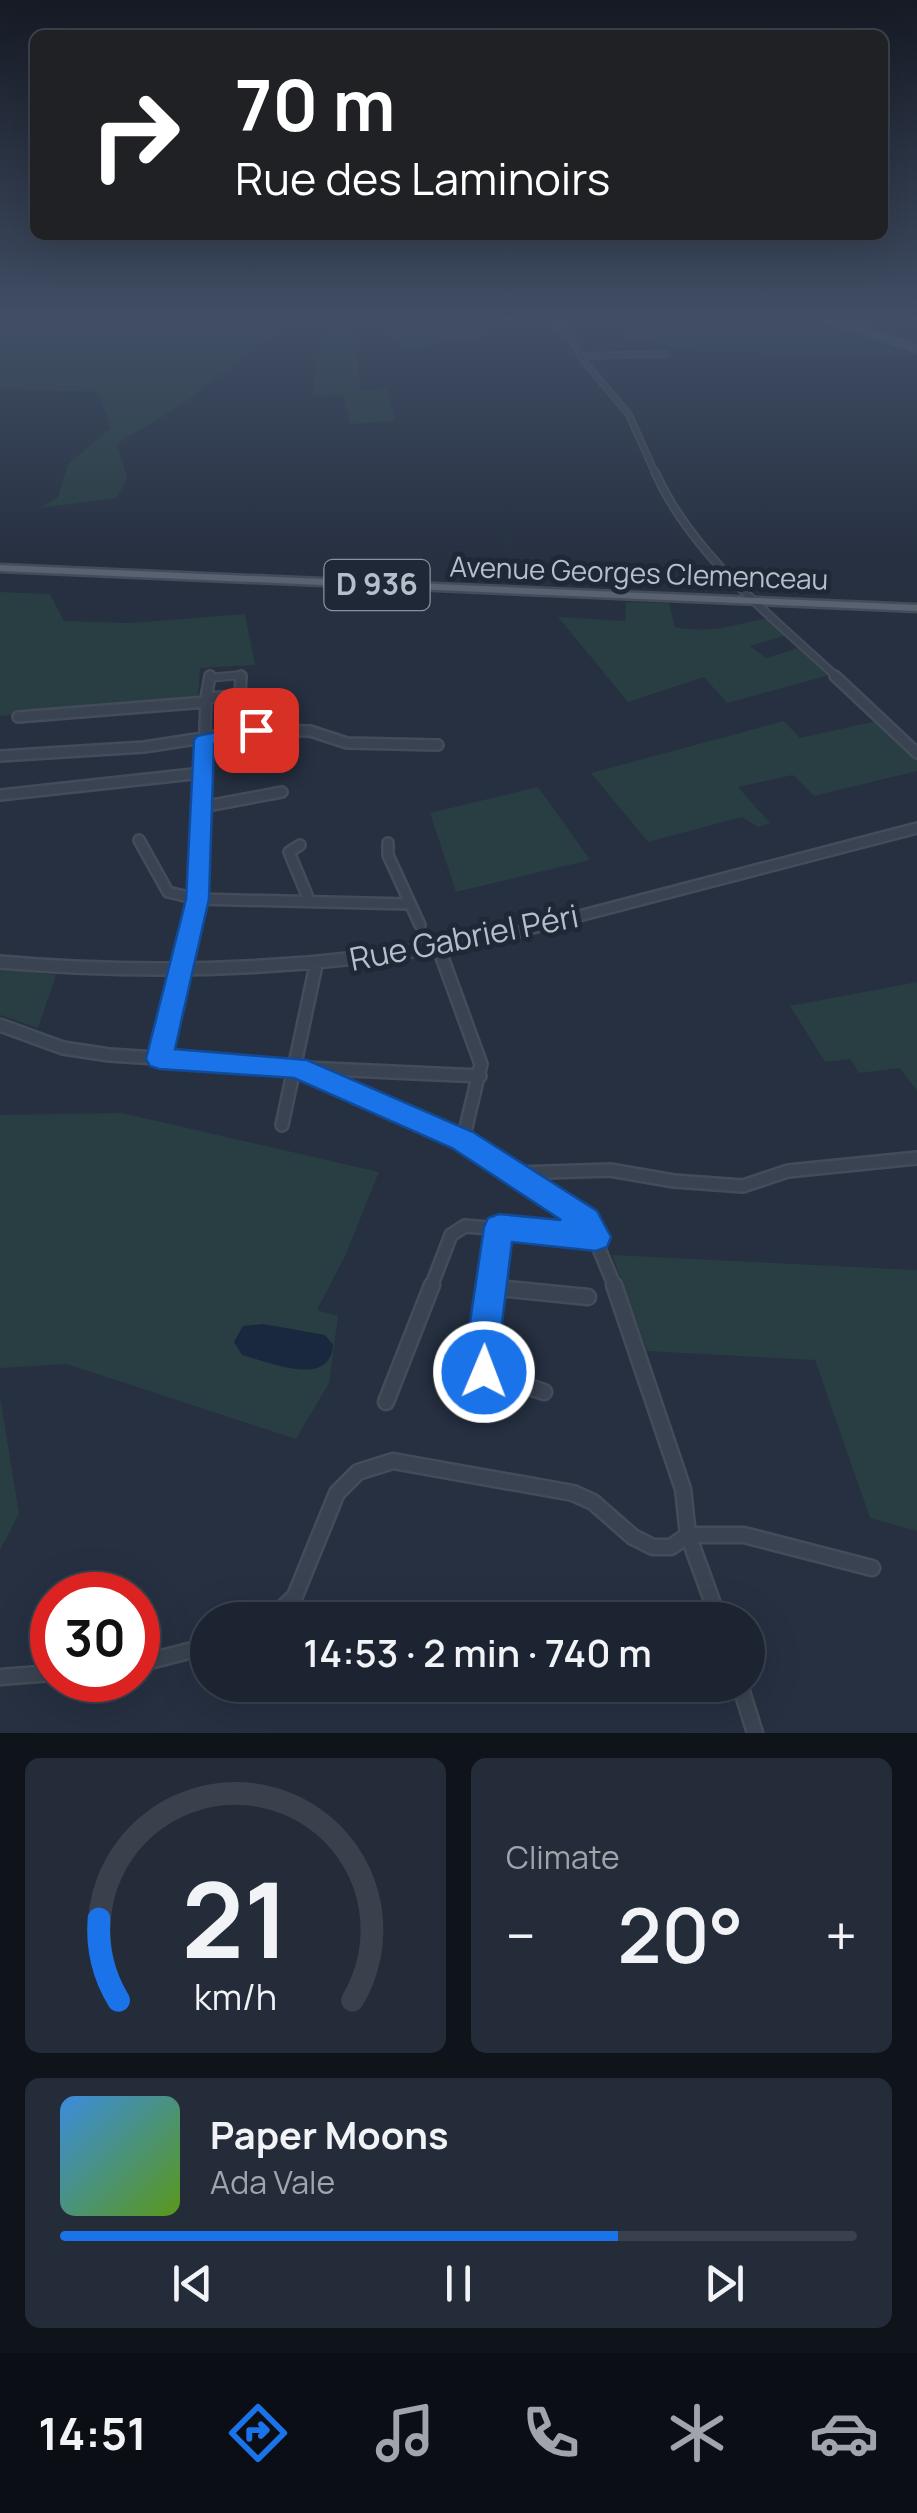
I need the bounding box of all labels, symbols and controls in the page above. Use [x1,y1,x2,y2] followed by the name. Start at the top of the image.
[235,56,395,152] text: 70 m
[70,70,200,200] icon: right
[235,147,610,209] text: Rue des Laminoirs
[449,546,829,598] street label: Avenue Georges Clemenceau
[324,560,430,610] road number: D 936
[214,688,299,773] pin
[229,703,284,758] icon: arrive
[346,893,582,981] street label: Rue Gabriel Péri
[432,1320,536,1424] position arrow
[30,1572,160,1702] speed limit sign: 30
[303,1626,652,1678] text: 14:53 · 2 min · 740 m
[506,1835,620,1879] text: Climate
[182,1847,289,1989] text: 21
[618,1883,743,1986] text: 20°
[506,1897,536,1973] text: −
[825,1897,857,1973] text: +
[194,1972,277,2021] text: km/h
[210,2108,449,2160] text: Paper Moons
[210,2160,335,2204] text: Ada Vale
[165,2256,220,2311] icon: previous
[431,2256,486,2311] icon: pause
[697,2256,752,2311] icon: next
[223,2398,293,2468] icon: directions
[370,2398,440,2468] icon: music
[516,2398,586,2468] icon: phone
[662,2398,732,2468] icon: climate
[809,2398,879,2468] icon: car
[38,2402,147,2464] text: 14:51

